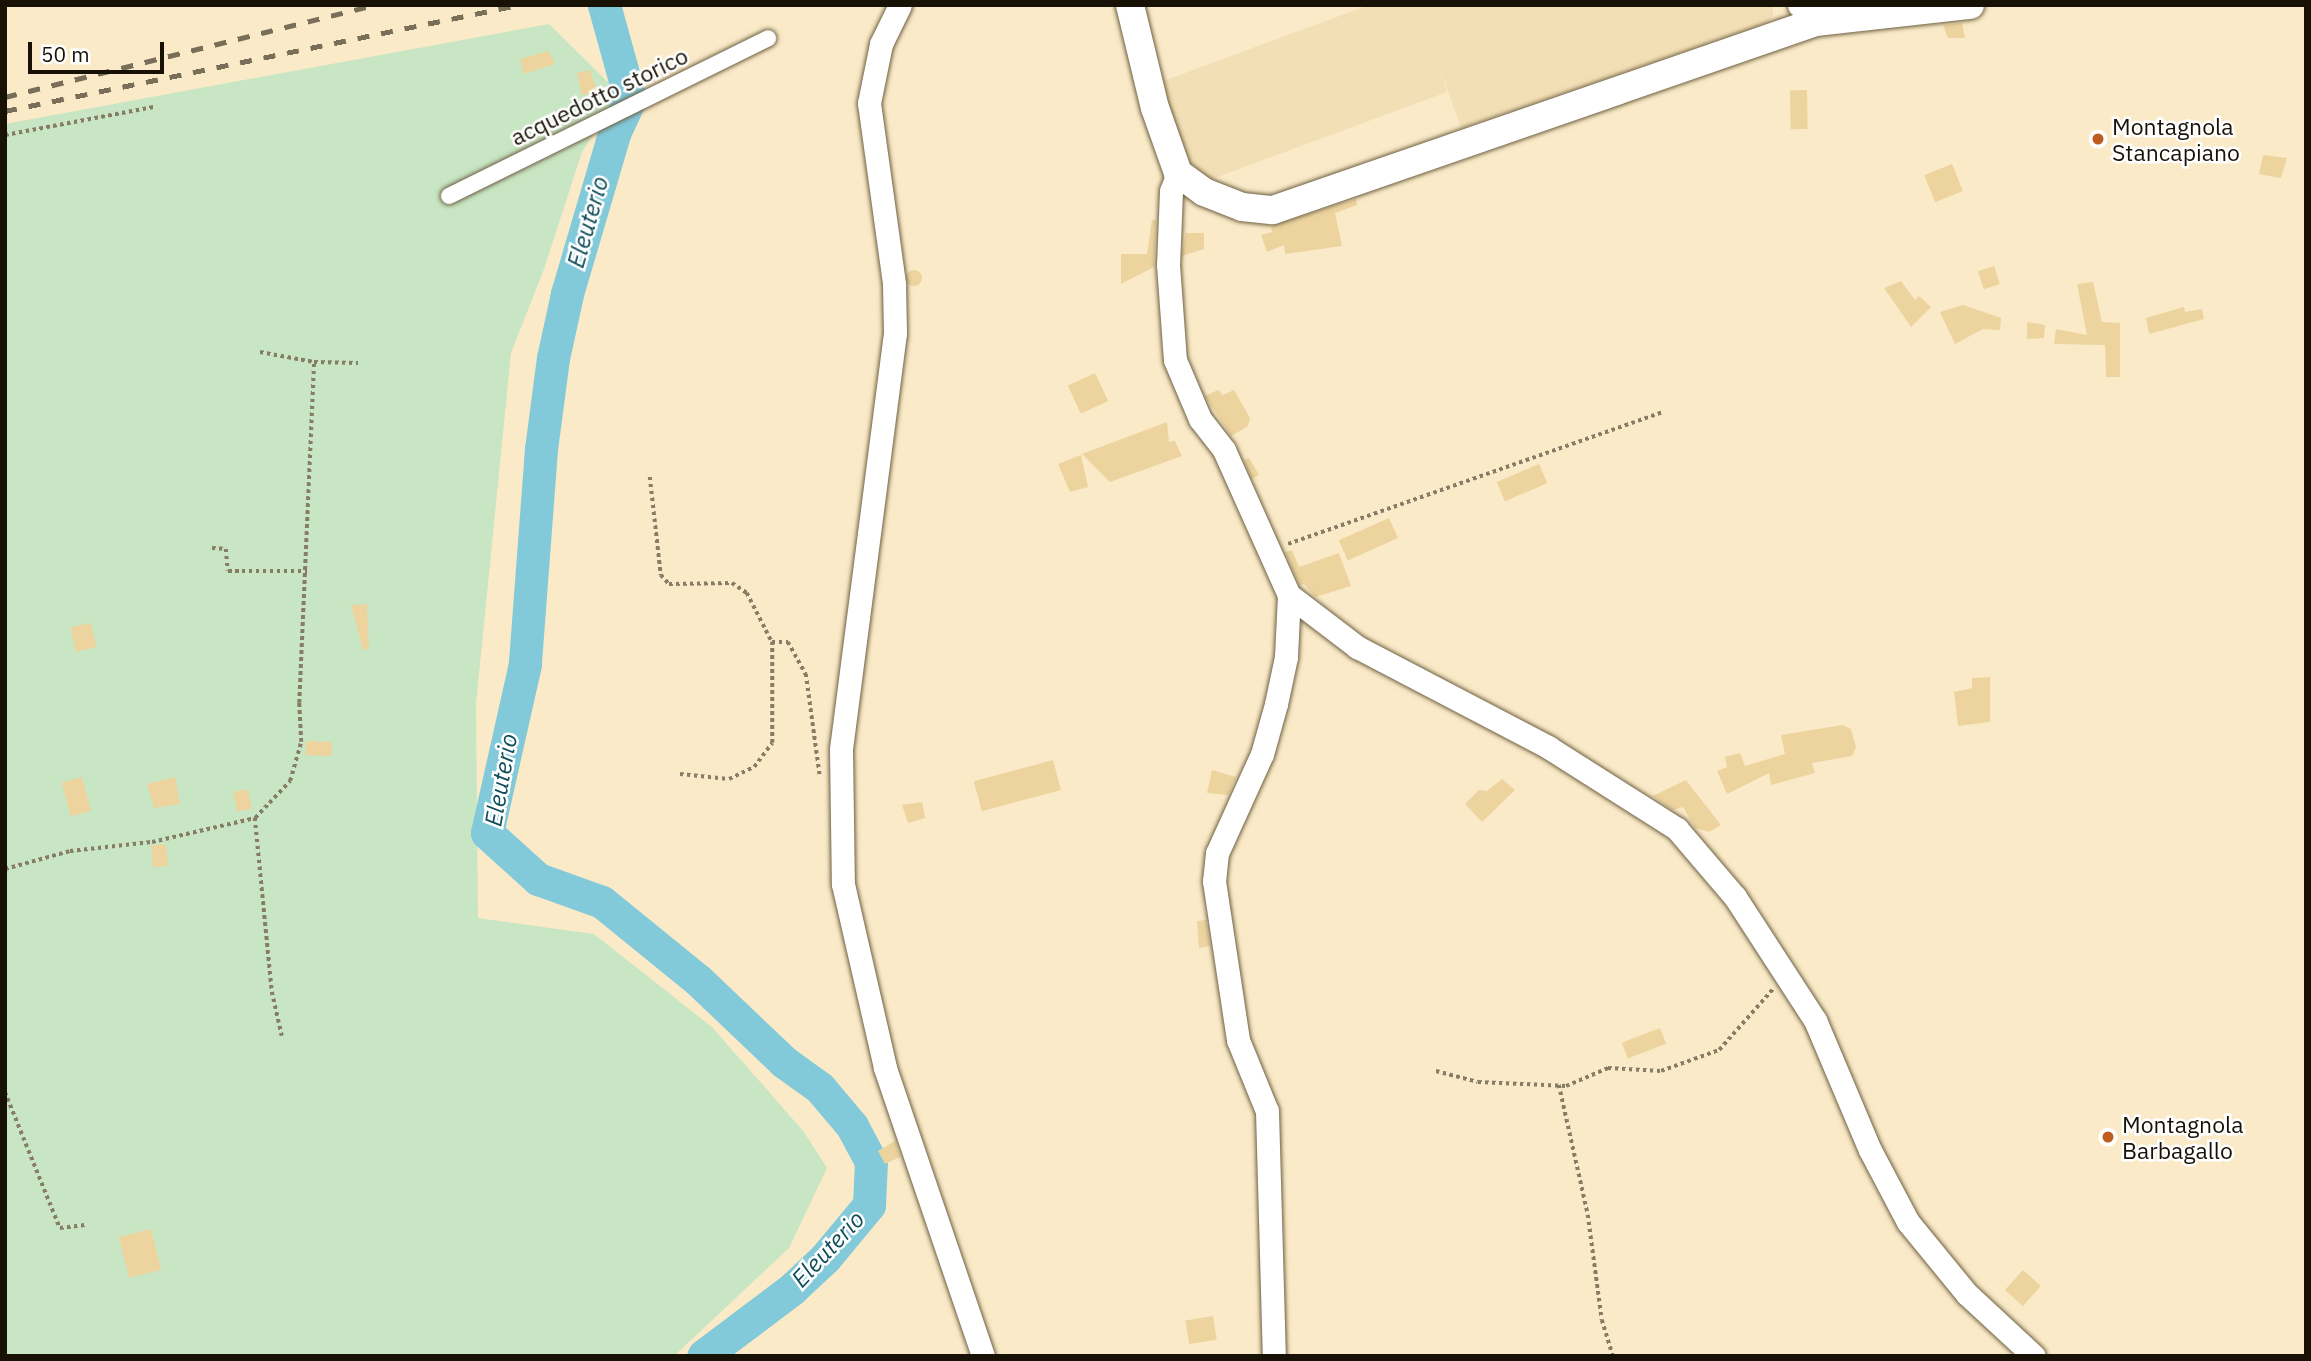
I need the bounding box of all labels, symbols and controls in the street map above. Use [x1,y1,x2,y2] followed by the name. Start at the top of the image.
[32,28,168,72] scale bar
[41,40,90,68] text: 50 m
[506,41,692,151] street label: acquedotto storico
[2112,112,2240,166] place label: Montagnola Stancapiano
[2090,131,2106,147] marker: Montagnola Stancapiano
[561,173,615,271] water label: Eleuterio
[479,731,523,829] water label: Eleuterio
[2122,1110,2244,1164] place label: Montagnola Barbagallo
[2100,1129,2116,1145] marker: Montagnola Barbagallo
[786,1205,870,1293] water label: Eleuterio

